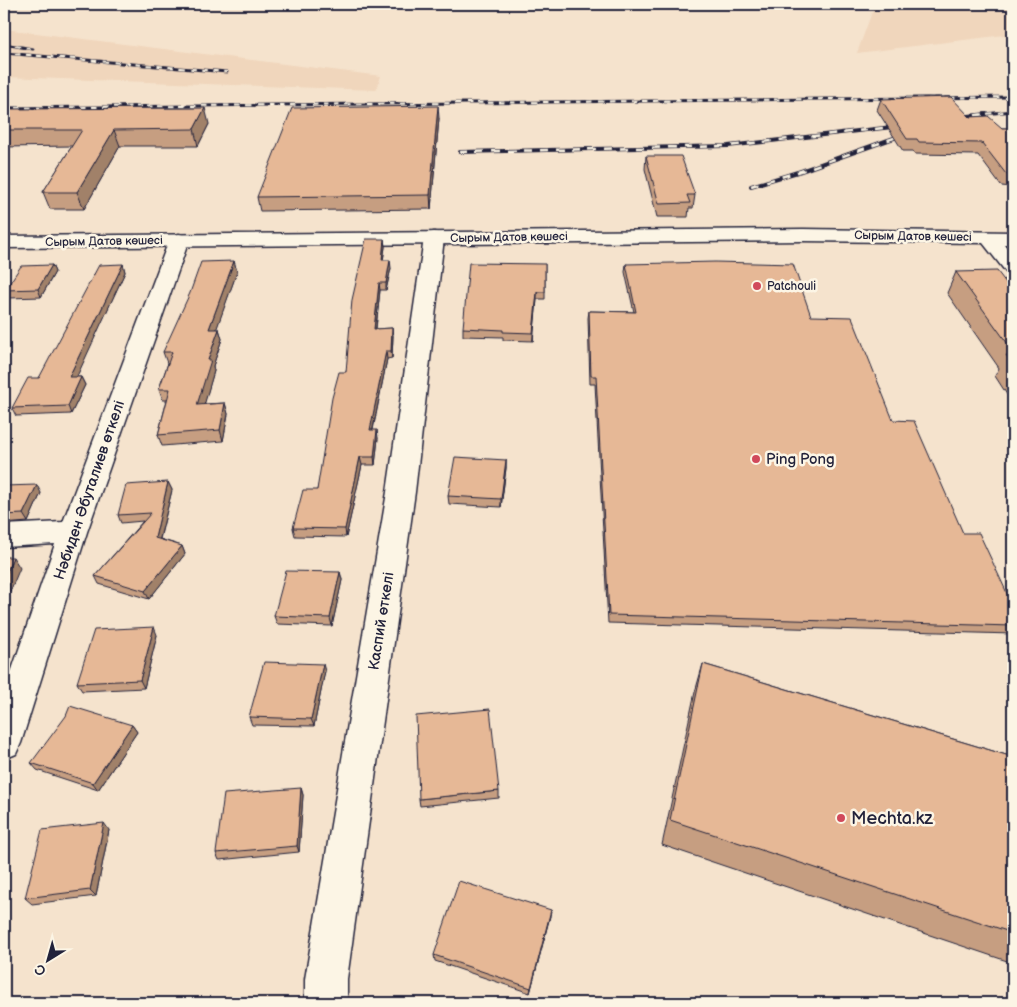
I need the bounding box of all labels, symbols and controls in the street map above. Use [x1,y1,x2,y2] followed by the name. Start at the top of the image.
[854,228,972,245] street label: Сырым Датов көшесі
[450,229,568,246] street label: Сырым Датов көшесі
[45,233,163,250] street label: Сырым Датов көшесі
[767,279,816,294] place label: Patchouli
[751,280,763,292] marker: Patchouli
[50,398,129,582] street label: Нәбиден Әбуталиев өткелі
[766,450,835,469] place label: Ping Pong
[750,453,762,465] marker: Ping Pong
[364,571,399,672] street label: Каспий өткелі
[851,808,933,829] place label: Mechta.kz
[835,812,847,824] marker: Mechta.kz
[22,934,72,984] north arrow
[31,960,49,980] text: С

